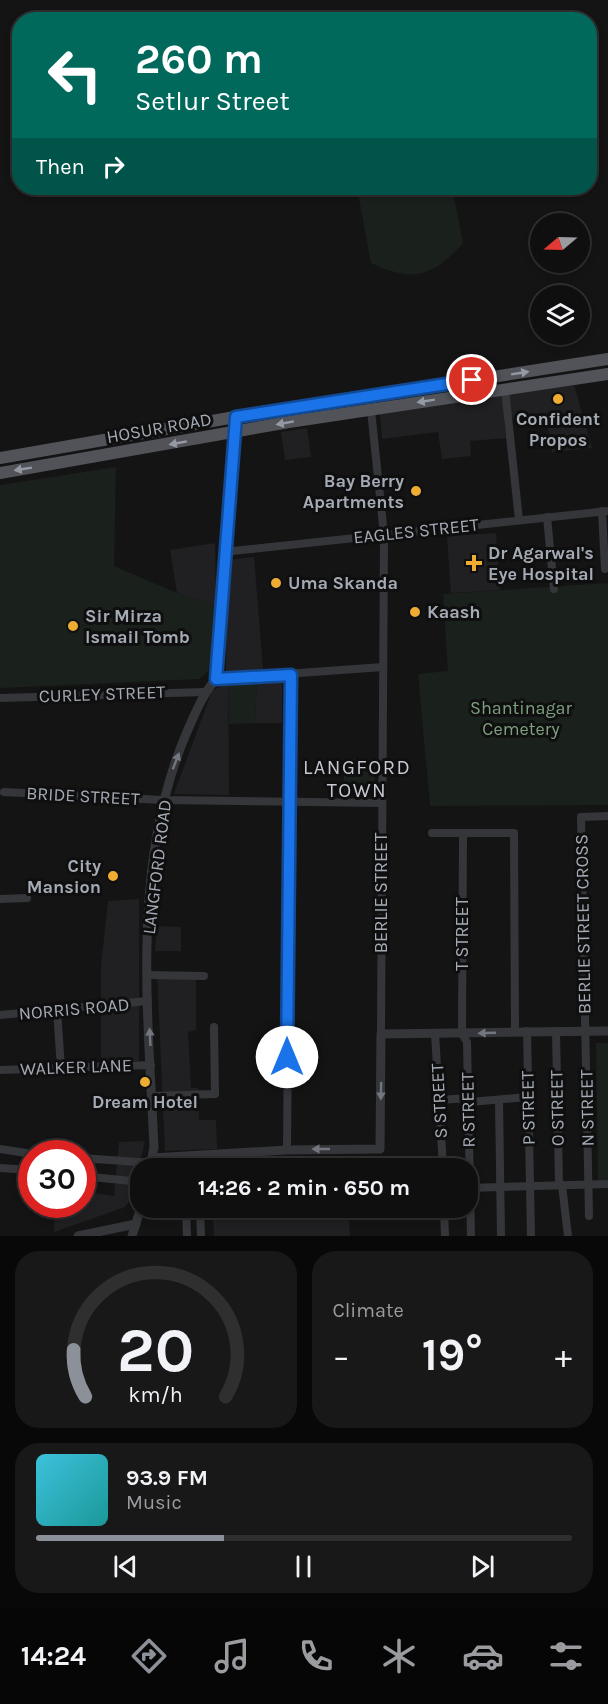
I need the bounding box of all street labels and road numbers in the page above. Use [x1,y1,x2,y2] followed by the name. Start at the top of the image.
[105,408,213,448] street label: HOSUR ROAD
[352,513,480,549] street label: EAGLES STREET
[38,681,166,707] street label: CURLEY STREET
[26,782,140,810] street label: BRIDE STREET
[138,798,176,936] street label: LANGFORD ROAD
[370,833,392,953] street label: BERLIE STREET
[570,834,596,1014] street label: BERLIE STREET CROSS
[451,897,473,971] street label: T STREET
[18,993,130,1025] street label: NORRIS ROAD
[20,1054,132,1080] street label: WALKER LANE
[426,1063,452,1139] street label: S STREET
[575,1069,599,1147] street label: N STREET
[545,1070,569,1146] street label: O STREET
[516,1071,540,1145] street label: P STREET
[456,1072,480,1148] street label: R STREET

